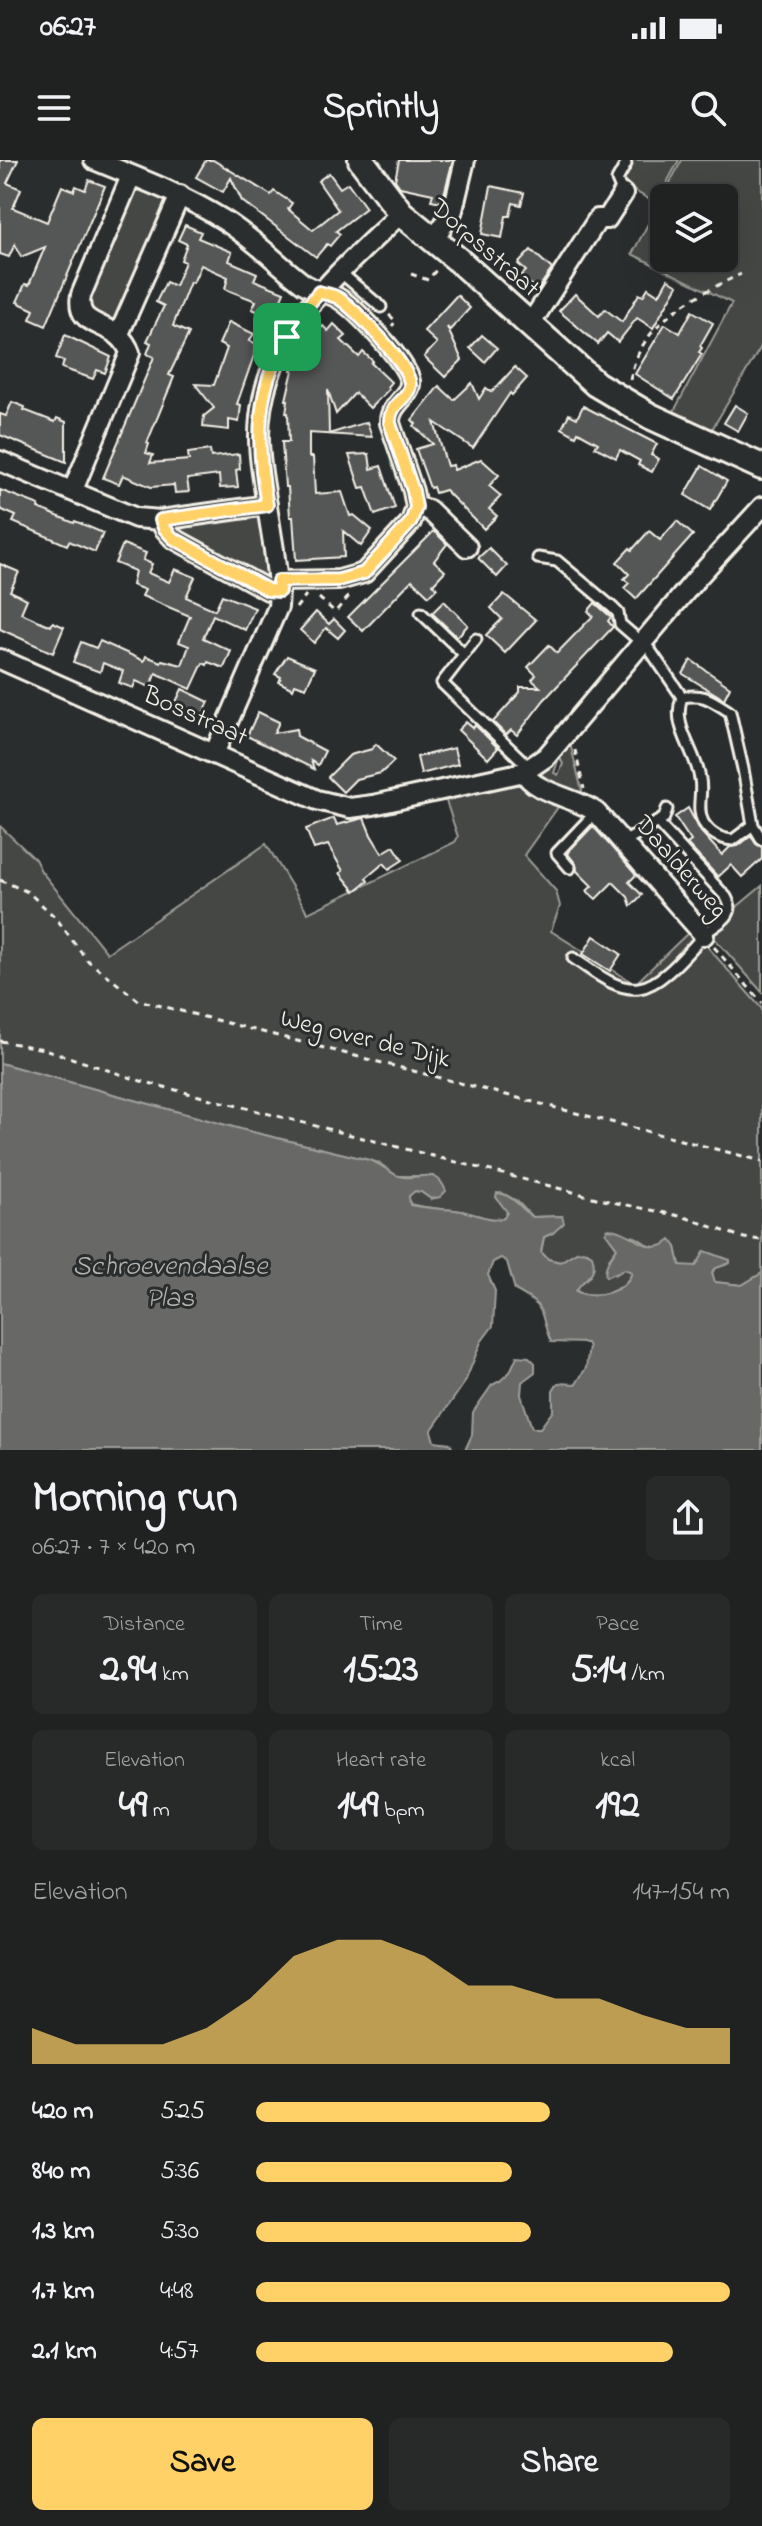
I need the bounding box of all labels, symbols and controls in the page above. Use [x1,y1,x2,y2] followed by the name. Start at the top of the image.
[40,6,96,50] text: 06:27
[323,82,439,135] text: Sprintly
[32,86,76,130] icon: menu
[686,86,730,130] icon: search
[650,184,738,272] map controls
[650,184,738,272] button: layers
[420,190,548,308] street label: Dorpsstraat
[253,303,321,371] pin
[265,315,309,359] icon: arrive
[136,677,254,757] street label: Bosstraat
[624,807,736,928] street label: Daalderweg
[276,1001,454,1080] street label: Weg over de Dijk
[73,1247,269,1320] water label: Schroevendaalse Plas
[32,1467,238,1531] text: Morning run
[646,1476,730,1560] button: share
[32,1529,195,1567] text: 06:27 · 7 × 420 m
[104,1609,185,1641] text: Distance
[359,1609,403,1641] text: Time
[596,1609,639,1641] text: Pace
[100,1641,157,1700] text: 2.94
[343,1641,419,1700] text: 15:23
[570,1641,626,1700] text: 5:14
[157,1659,189,1691] text: km
[626,1659,665,1691] text: /km
[104,1745,185,1777] text: Elevation
[336,1745,426,1777] text: Heart rate
[600,1745,635,1777] text: kcal
[119,1777,147,1836] text: 49
[337,1777,379,1836] text: 149
[595,1777,640,1836] text: 192
[147,1795,170,1827] text: m
[379,1795,425,1827] text: bpm
[32,1874,128,1912] text: Elevation
[632,1874,730,1912] text: 147–154 m
[32,2093,94,2131] text: 420 m
[160,2093,205,2131] text: 5:25
[32,2153,90,2191] text: 840 m
[160,2153,199,2191] text: 5:36
[32,2213,94,2251] text: 1.3 km
[160,2213,199,2251] text: 5:30
[32,2273,94,2311] text: 1.7 km
[160,2273,193,2311] text: 4:48
[32,2333,97,2371] text: 2.1 km
[160,2333,199,2371] text: 4:57
[32,2418,373,2510] button: Save
[389,2418,730,2510] button: Share

